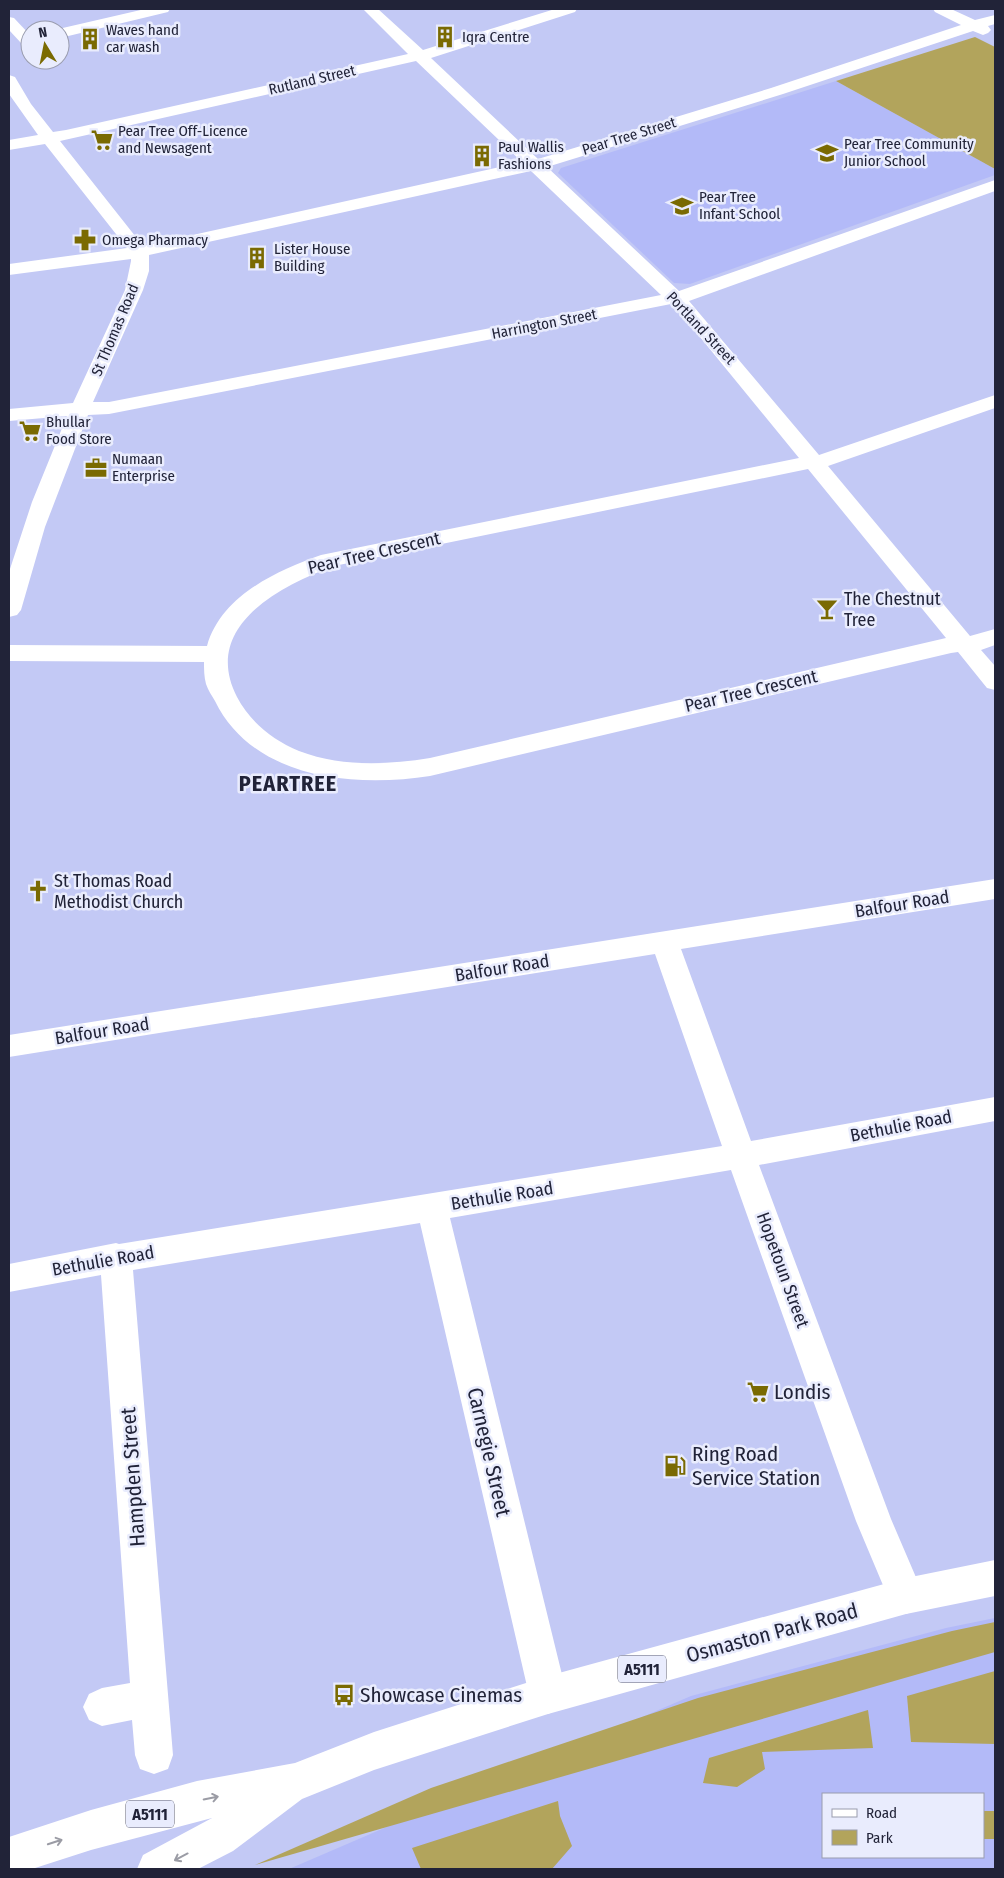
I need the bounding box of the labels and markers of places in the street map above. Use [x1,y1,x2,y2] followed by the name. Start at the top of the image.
[106,21,179,56] place label: Waves hand car wash
[432,24,458,50] building icon: Iqra Centre
[77,26,103,52] building icon: Waves hand car wash
[462,28,529,46] place label: Iqra Centre
[118,122,248,157] place label: Pear Tree Off-Licence and Newsagent
[89,127,115,153] supermarket icon: Pear Tree Off-Licence and Newsagent
[844,135,974,170] place label: Pear Tree Community Junior School
[498,138,564,173] place label: Paul Wallis Fashions
[814,140,840,166] school or university icon: Pear Tree Community Junior School
[469,143,495,169] building icon: Paul Wallis Fashions
[699,188,780,223] place label: Pear Tree Infant School
[669,193,695,219] school or university icon: Pear Tree Infant School
[72,227,98,253] pharmacy icon: Omega Pharmacy
[102,231,208,249] place label: Omega Pharmacy
[274,240,350,275] place label: Lister House Building
[244,245,270,271] building icon: Lister House Building
[46,413,112,448] place label: Bhullar Food Store
[17,418,43,444] supermarket icon: Bhullar Food Store
[112,450,175,485] place label: Numaan Enterprise
[83,455,109,481] office icon: Numaan Enterprise
[844,588,941,631] place label: The Chestnut Tree
[814,596,840,622] bar icon: The Chestnut Tree
[54,870,183,913] place label: St Thomas Road Methodist Church
[25,878,51,904] church icon: St Thomas Road Methodist Church
[745,1379,771,1405] supermarket icon: Londis
[774,1379,831,1405] place label: Londis
[692,1441,820,1491] place label: Ring Road Service Station
[662,1453,688,1479] fuel station icon: Ring Road Service Station
[331,1682,357,1708] bus stop icon: Showcase Cinemas
[360,1682,522,1708] place label: Showcase Cinemas

